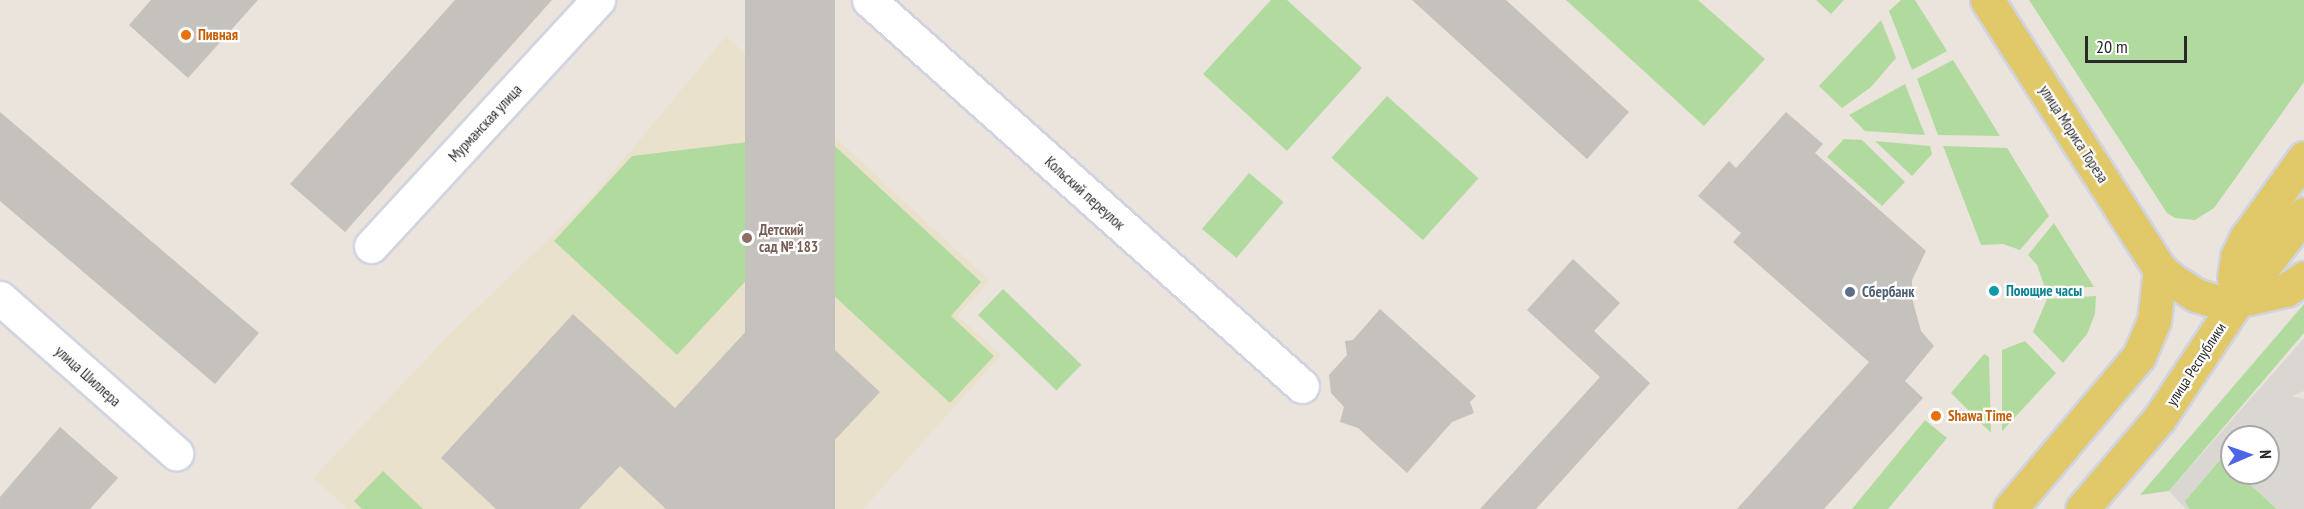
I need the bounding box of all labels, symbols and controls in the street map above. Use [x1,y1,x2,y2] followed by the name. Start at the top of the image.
[2088,24,2190,62] scale bar
[198,26,238,44] place label: Пивная
[179,28,193,42] marker: Пивная
[2096,35,2128,58] text: 20 m
[445,81,525,165] street label: Мурманская улица
[2036,82,2112,186] street label: улица Мориса Тореза
[1041,152,1129,234] street label: Кольский переулок
[759,220,818,255] place label: Детский сад № 183
[740,231,754,245] marker: Детский сад № 183
[2006,282,2082,300] place label: Поющие часы
[1862,283,1914,301] place label: Сбербанк
[1987,284,2001,298] marker: Поющие часы
[1843,285,1857,299] marker: Сбербанк
[2162,319,2230,409] street label: улица Республики
[52,342,124,410] street label: улица Шиллера
[1948,407,2013,425] place label: Shawa Time
[1929,409,1943,423] marker: Shawa Time
[2220,425,2280,485] north arrow
[2256,450,2276,459] text: N

